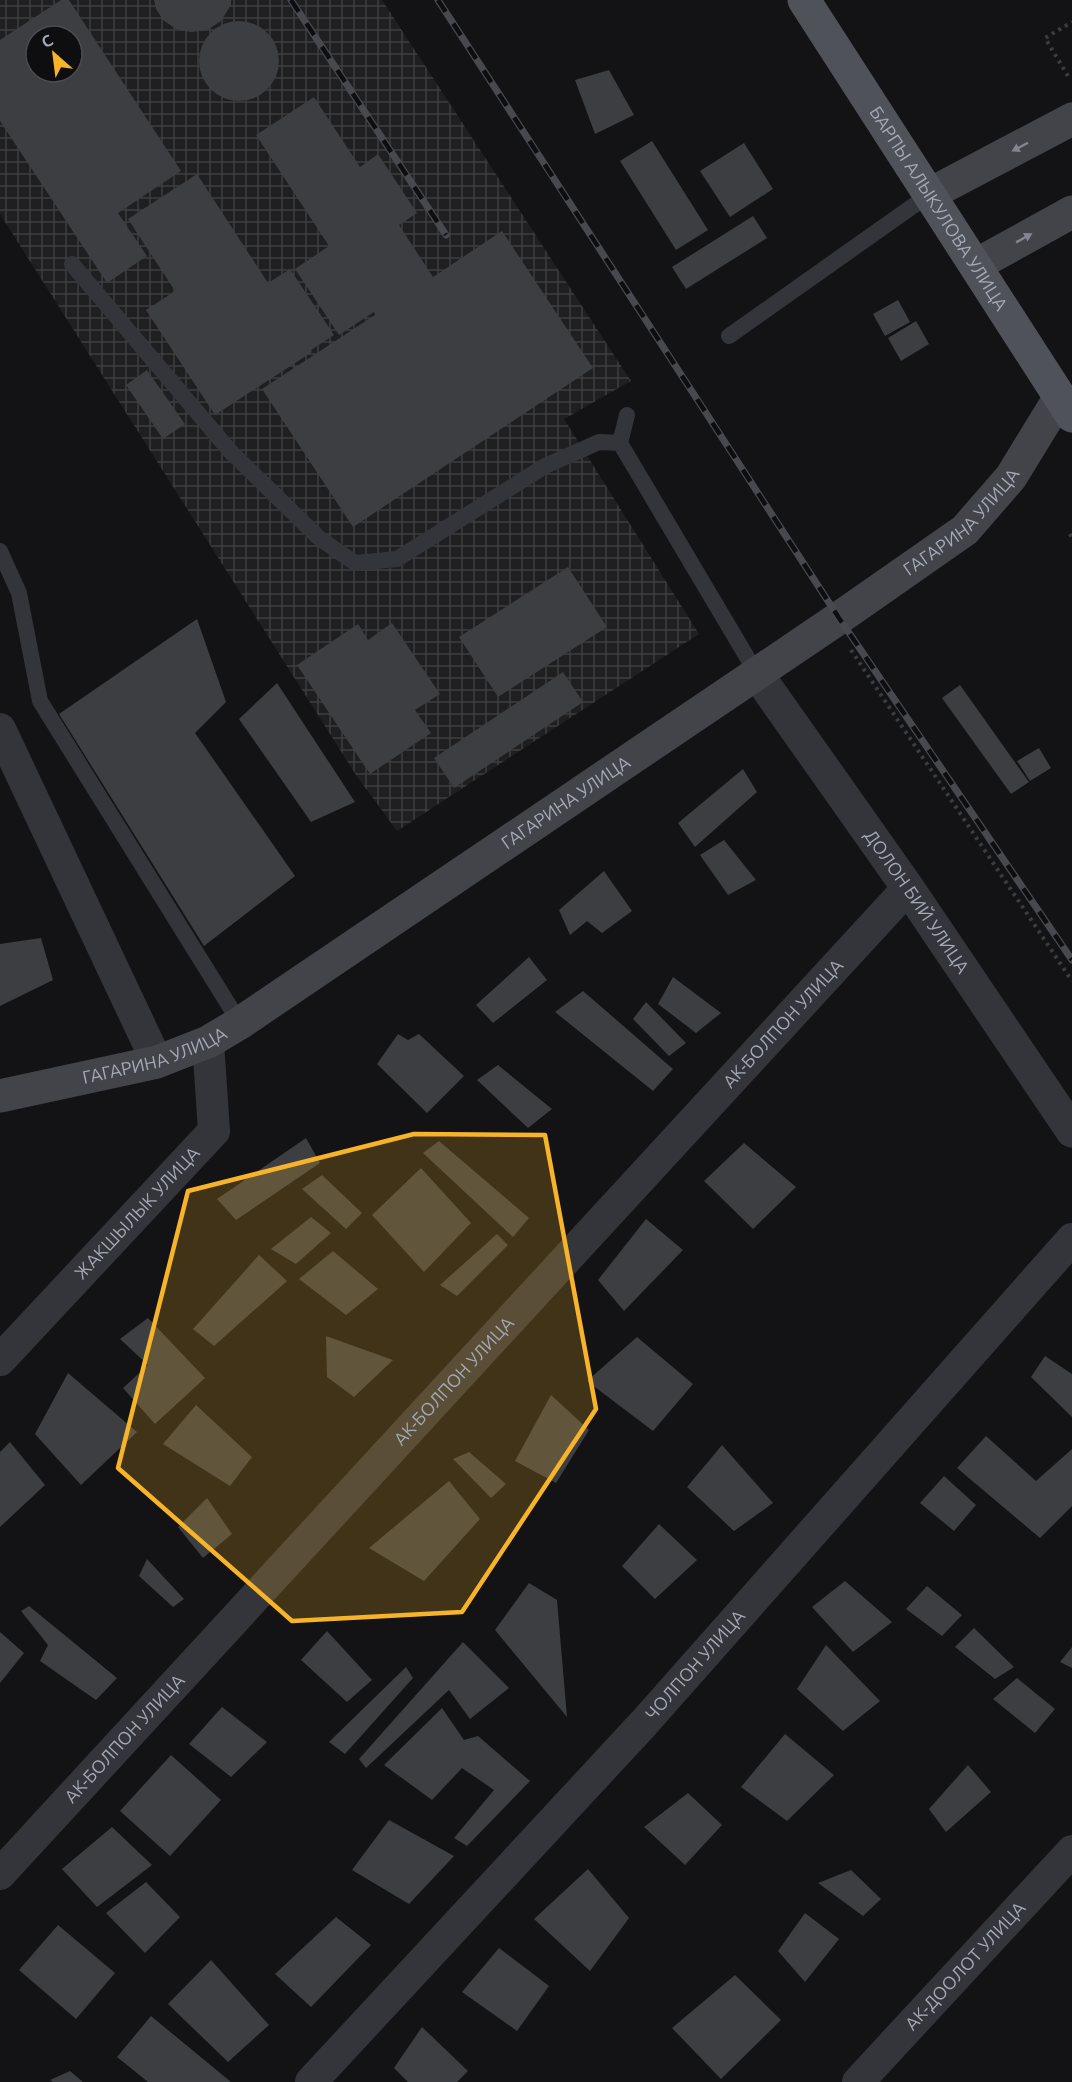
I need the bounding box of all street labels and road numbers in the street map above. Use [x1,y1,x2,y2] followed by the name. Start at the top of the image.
[866,102,1012,314] street label: БАРПЫ АЛЫКУЛОВА УЛИЦА
[899,464,1023,579] street label: ГАГАРИНА УЛИЦА
[497,751,634,852] street label: ГАГАРИНА УЛИЦА
[861,825,974,977] street label: ДОЛОН БИЙ УЛИЦА
[718,955,846,1091] street label: АК-БОЛПОН УЛИЦА
[80,1022,230,1087] street label: ГАГАРИНА УЛИЦА
[70,1142,203,1283] street label: ЖАКШЫЛЫК УЛИЦА
[389,1312,517,1449] street label: АК-БОЛПОН УЛИЦА
[641,1605,748,1723] street label: ЧОЛПОН УЛИЦА
[60,1670,188,1806] street label: АК-БОЛПОН УЛИЦА
[901,1897,1029,2033] street label: АК-ДООЛОТ УЛИЦА

